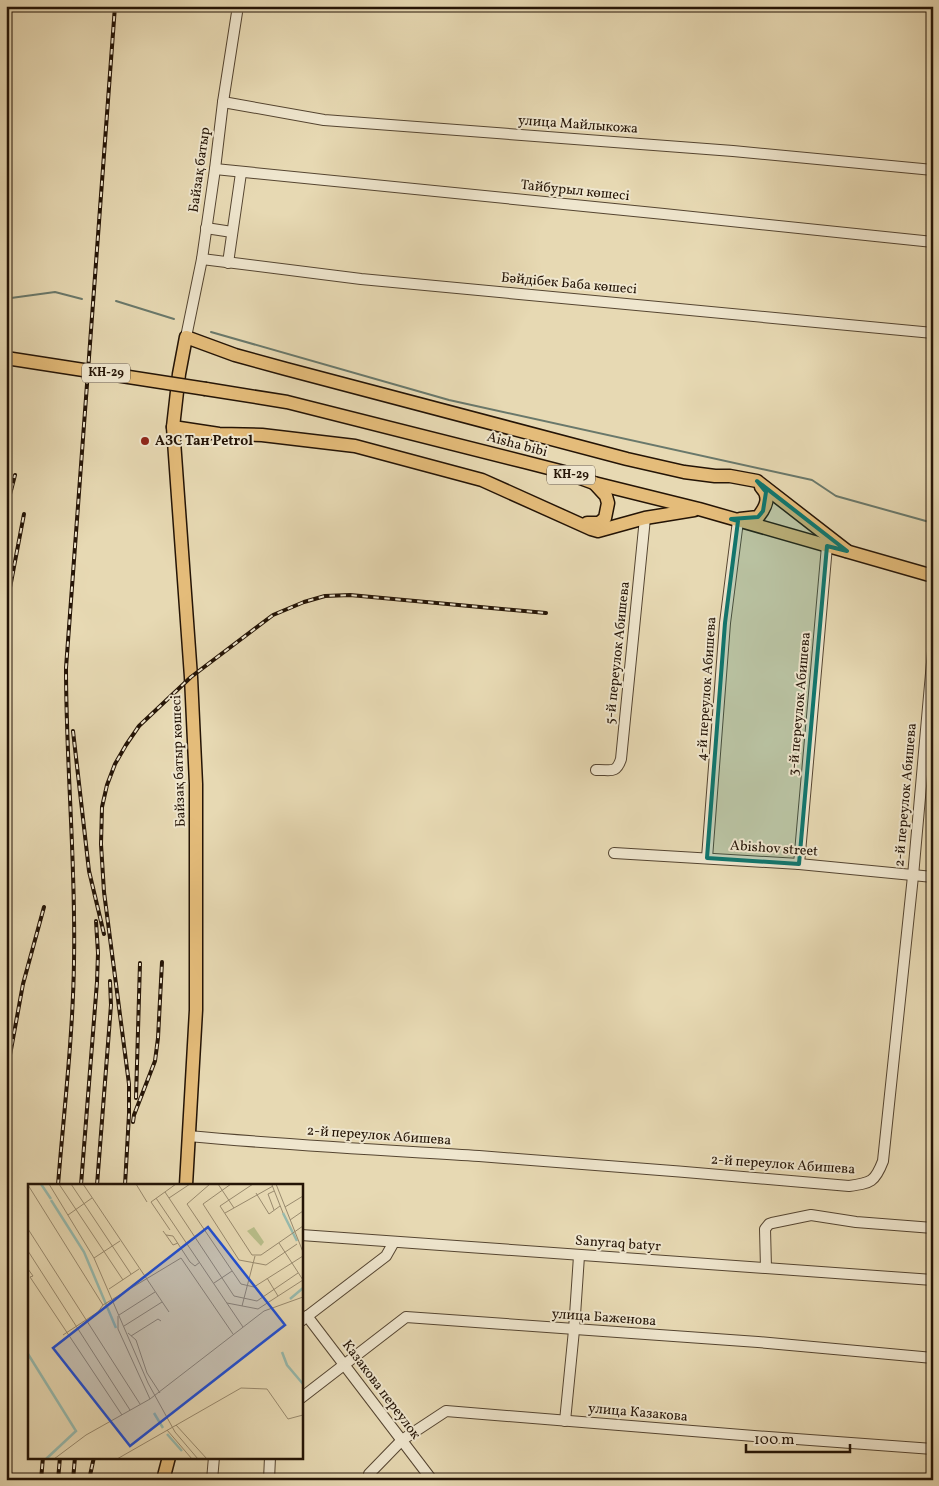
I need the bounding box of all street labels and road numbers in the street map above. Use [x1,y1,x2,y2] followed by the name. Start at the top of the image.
[517,111,639,139] street label: улица Майлыкожа
[185,126,215,214] street label: Байзақ батыр
[520,176,630,206] street label: Тайбурыл көшесі
[500,269,638,299] street label: Бәйдібек Баба көшесі
[82,363,130,382] road number: КН-29
[485,428,549,462] street label: Aisha bibi
[547,466,595,484] road number: КН-29
[601,580,635,726] street label: 5-й переулок Абишева
[692,616,722,762] street label: 4-й переулок Абишева
[784,631,816,777] street label: 3-й переулок Абишева
[167,695,191,827] street label: Байзақ батыр көшесі
[890,722,922,868] street label: 2-й переулок Абишева
[729,836,819,862] street label: Abishov street
[306,1121,452,1151] street label: 2-й переулок Абишева
[710,1150,856,1180] street label: 2-й переулок Абишева
[574,1232,662,1256] street label: Sanyraq batyr
[551,1305,657,1331] street label: улица Баженова
[337,1336,425,1444] street label: Казакова переулок
[587,1399,689,1427] street label: улица Казакова

